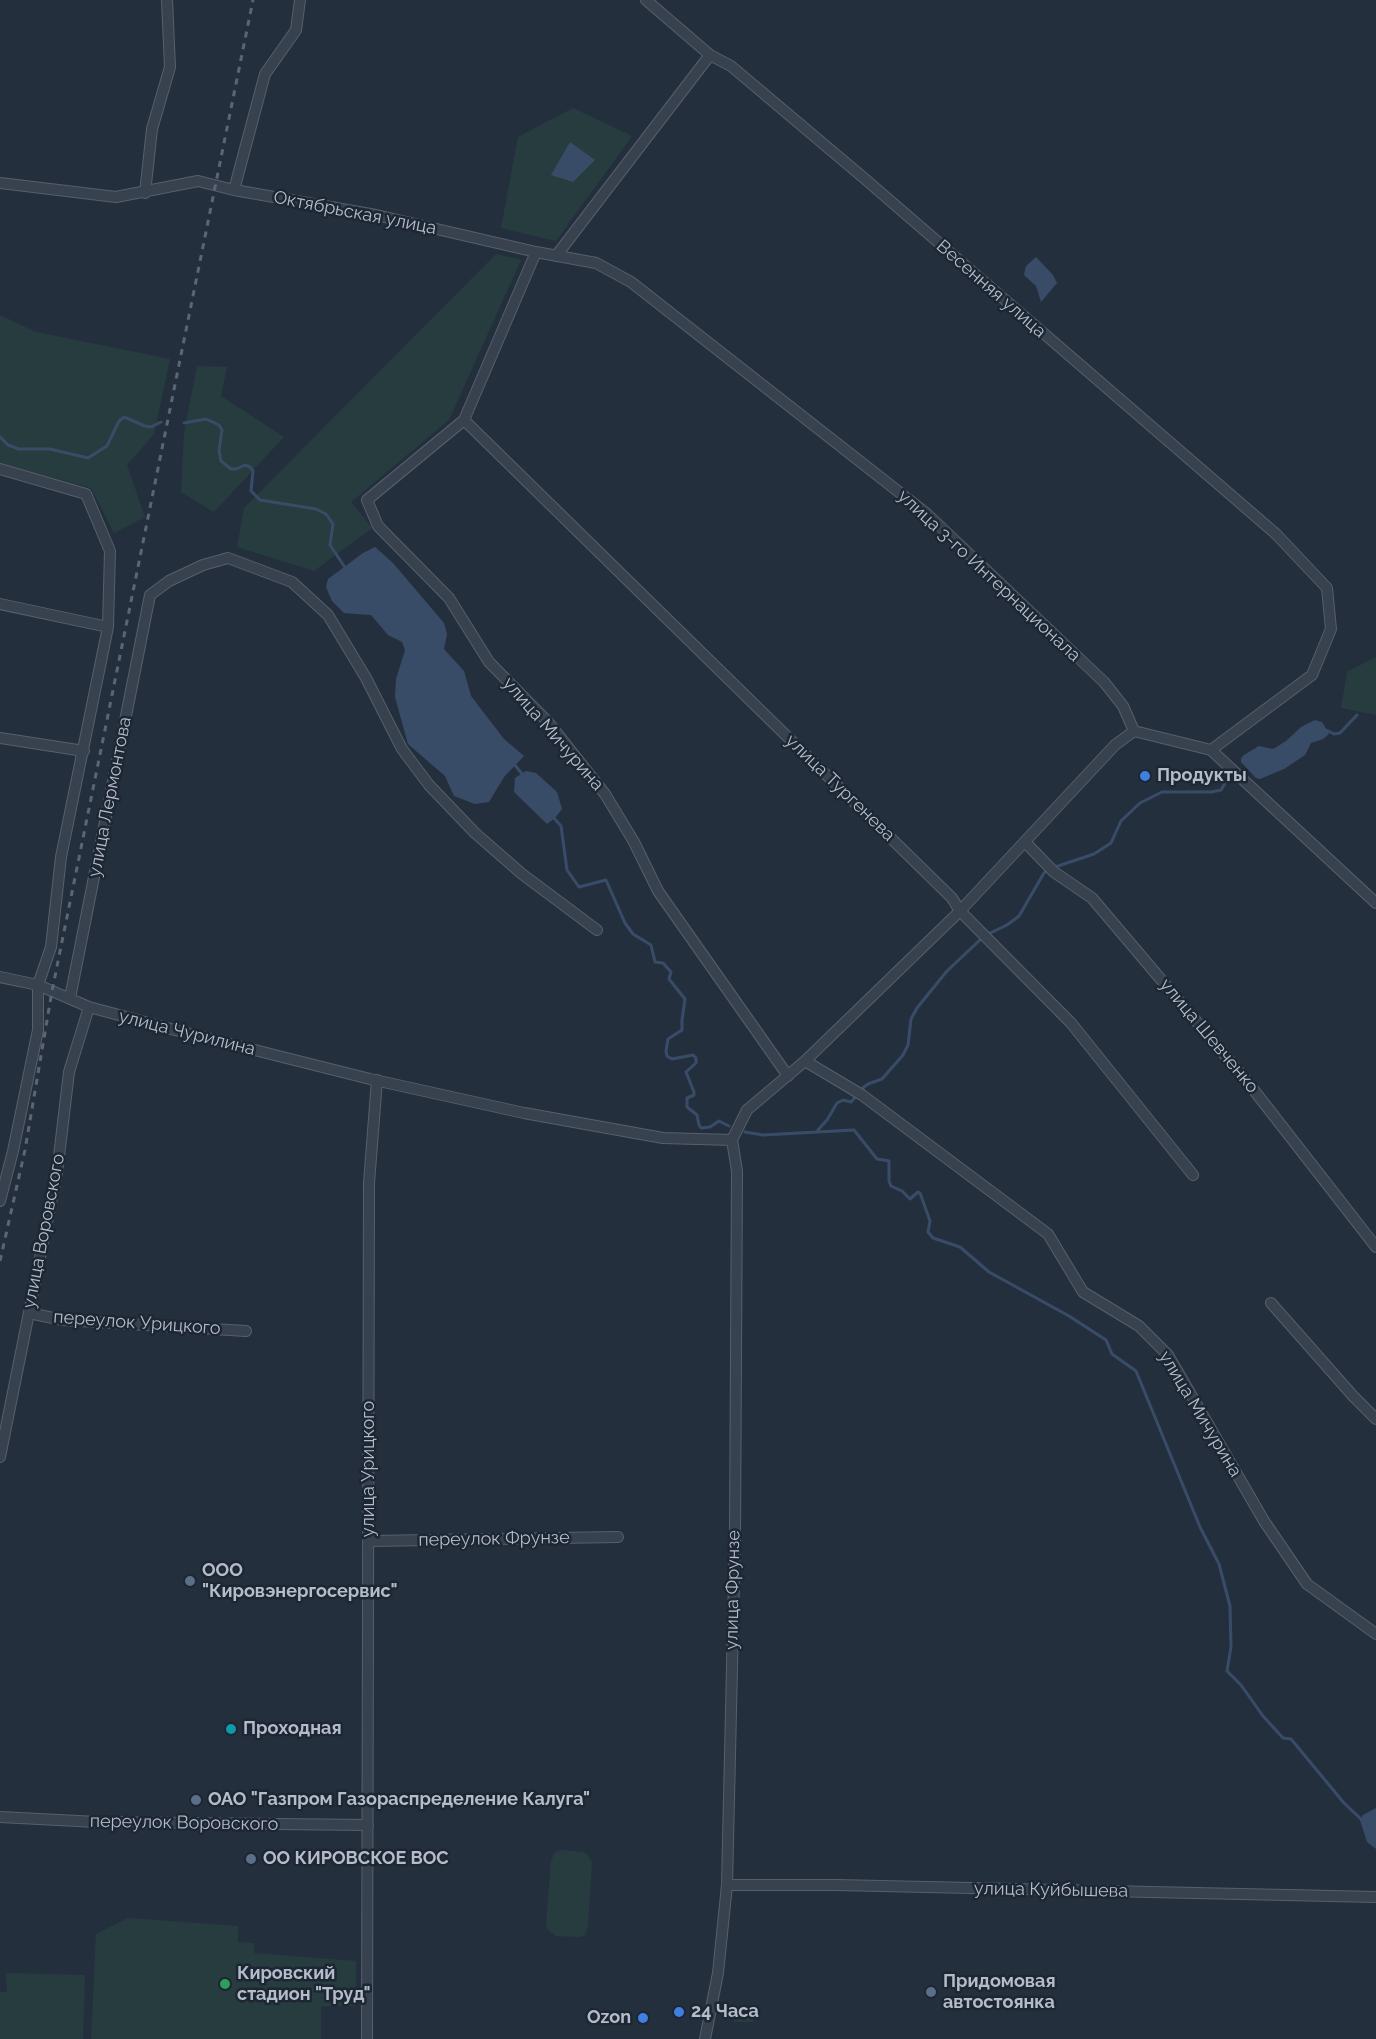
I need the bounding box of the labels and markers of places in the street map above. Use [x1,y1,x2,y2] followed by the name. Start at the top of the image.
[1157,765,1247,787] place label: Продукты
[1138,769,1152,783] marker: Продукты
[202,1560,398,1602] place label: ООО "Кировэнергосервис"
[183,1574,197,1588] marker: ООО "Кировэнергосервис"
[243,1718,342,1740] place label: Проходная
[224,1722,238,1736] marker: Проходная
[208,1789,590,1811] place label: ОАО "Газпром Газораспределение Калуга"
[189,1793,203,1807] marker: ОАО "Газпром Газораспределение Калуга"
[263,1848,449,1870] place label: ОО КИРОВСКОЕ ВОС
[244,1852,258,1866] marker: ОО КИРОВСКОЕ ВОС
[237,1963,370,2006] place label: Кировский стадион "Труд"
[943,1971,1055,2014] place label: Придомовая автостоянка
[218,1977,232,1991] marker: Кировский стадион "Труд"
[924,1985,938,1999] marker: Придомовая автостоянка
[691,2001,759,2023] place label: 24 Часа
[672,2005,686,2019] marker: 24 Часа
[587,2007,631,2029] place label: Ozon
[636,2011,650,2025] marker: Ozon

